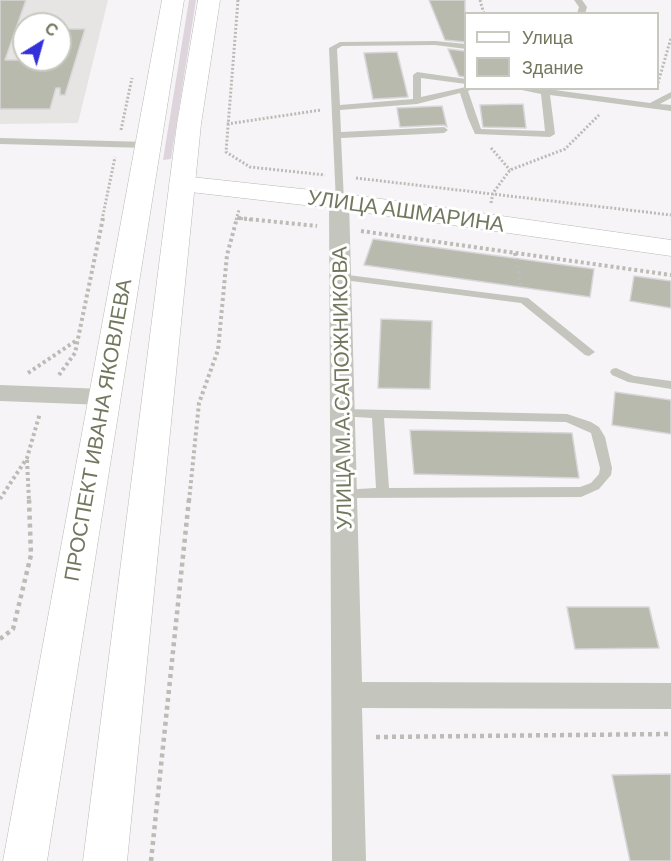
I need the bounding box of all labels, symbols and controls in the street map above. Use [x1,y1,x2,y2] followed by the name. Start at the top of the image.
[12,12,72,72] north arrow
[464,12,659,90] legend
[42,18,62,40] text: С
[522,26,573,48] text: Улица
[522,56,583,78] text: Здание
[306,185,506,237] street label: УЛИЦА АШМАРИНА
[327,246,357,530] street label: УЛИЦА М.А.САПОЖНИКОВА
[59,277,137,583] street label: ПРОСПЕКТ ИВАНА ЯКОВЛЕВА

